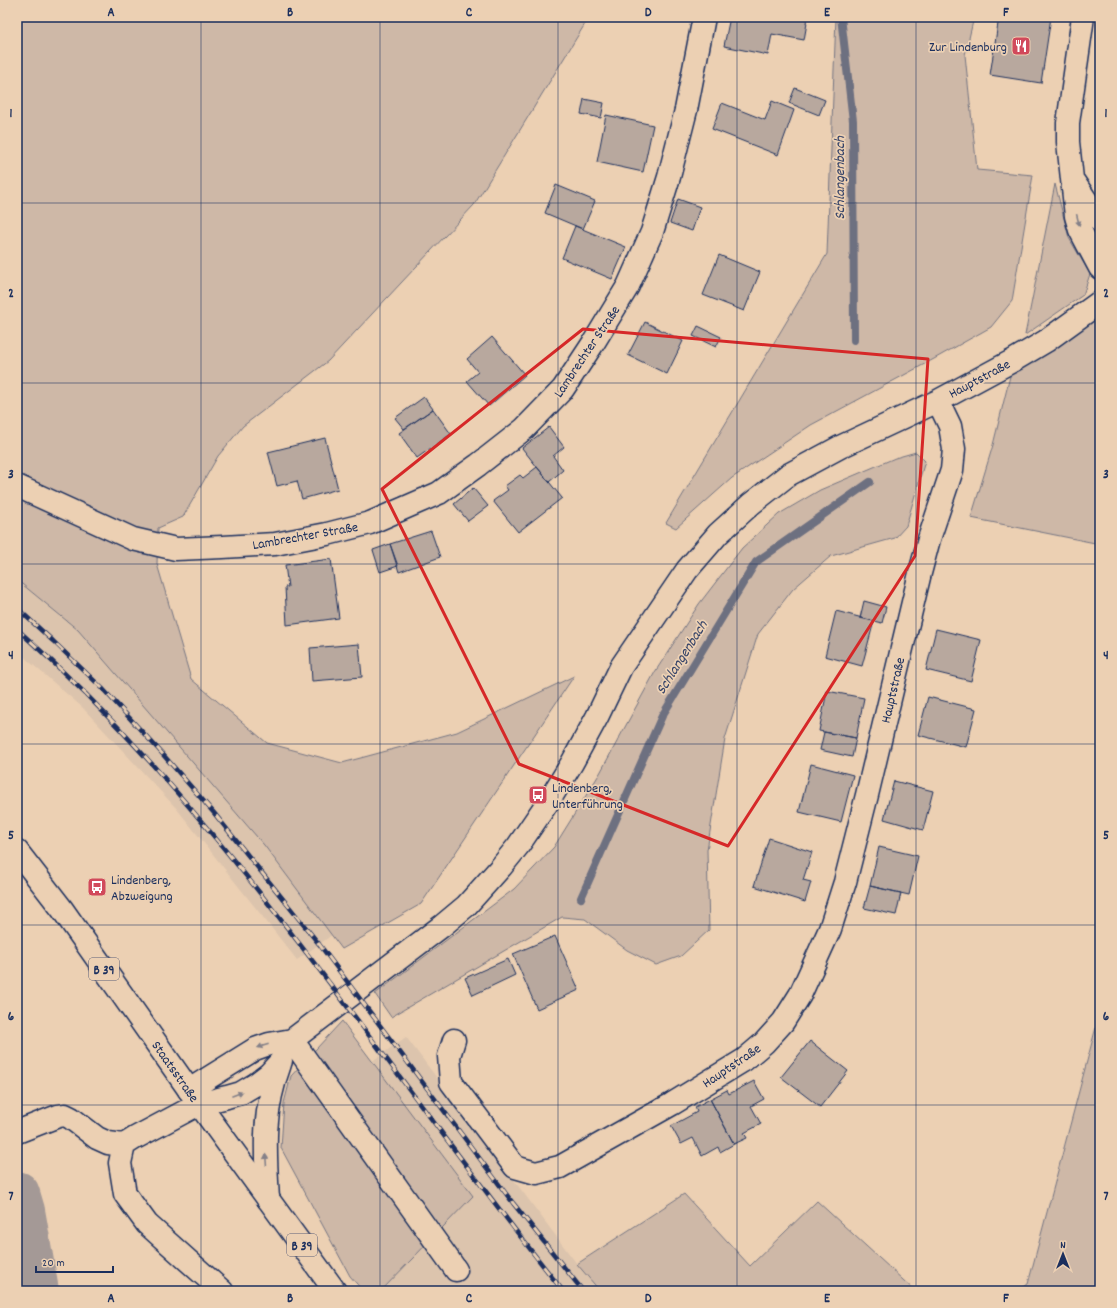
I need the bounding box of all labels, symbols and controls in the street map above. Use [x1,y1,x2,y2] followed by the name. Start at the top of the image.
[107,4,115,23] text: A
[287,4,293,23] text: B
[466,4,473,23] text: C
[645,4,652,23] text: D
[824,4,831,23] text: E
[1003,4,1009,23] text: F
[1010,35,1032,57] restaurant icon: Zur Lindenburg
[929,38,1007,58] place label: Zur Lindenburg
[10,105,13,124] text: 1
[1105,105,1108,124] text: 1
[830,135,852,220] water label: Schlangenbach
[1075,214,1081,226] one-way arrow
[8,285,14,304] text: 2
[1103,285,1109,304] text: 2
[549,302,626,402] street label: Lambrechter Straße
[946,355,1014,404] street label: Hauptstraße
[8,466,14,485] text: 3
[1103,466,1109,485] text: 3
[251,518,360,556] street label: Lambrechter Straße
[651,616,715,699] water label: Schlangenbach
[8,647,14,666] text: 4
[1103,647,1109,666] text: 4
[877,656,911,725] street label: Hauptstraße
[552,779,623,815] place label: Lindenberg, Unterführung
[527,784,549,806] bus stop icon: Lindenberg, Unterführung
[8,827,14,846] text: 5
[1103,827,1109,846] text: 5
[111,871,173,907] place label: Lindenberg, Abzweigung
[86,876,108,898] bus stop icon: Lindenberg, Abzweigung
[89,958,119,980] road number: B 39
[8,1008,15,1027] text: 6
[1103,1008,1110,1027] text: 6
[146,1037,203,1107] street label: Staatsstraße
[699,1040,765,1094] street label: Hauptstraße
[257,1044,269,1050] one-way arrow
[231,1090,243,1096] one-way arrow
[262,1154,269,1166] one-way arrow
[9,1188,14,1207] text: 7
[1104,1188,1109,1207] text: 7
[287,1234,317,1256] road number: B 39
[1043,1234,1083,1274] north arrow
[1060,1238,1066,1254] text: N
[36,1248,113,1274] scale bar
[42,1255,65,1272] text: 20 m
[107,1290,115,1308] text: A
[287,1290,293,1308] text: B
[466,1290,473,1308] text: C
[645,1290,652,1308] text: D
[824,1290,831,1308] text: E
[1003,1290,1009,1308] text: F

